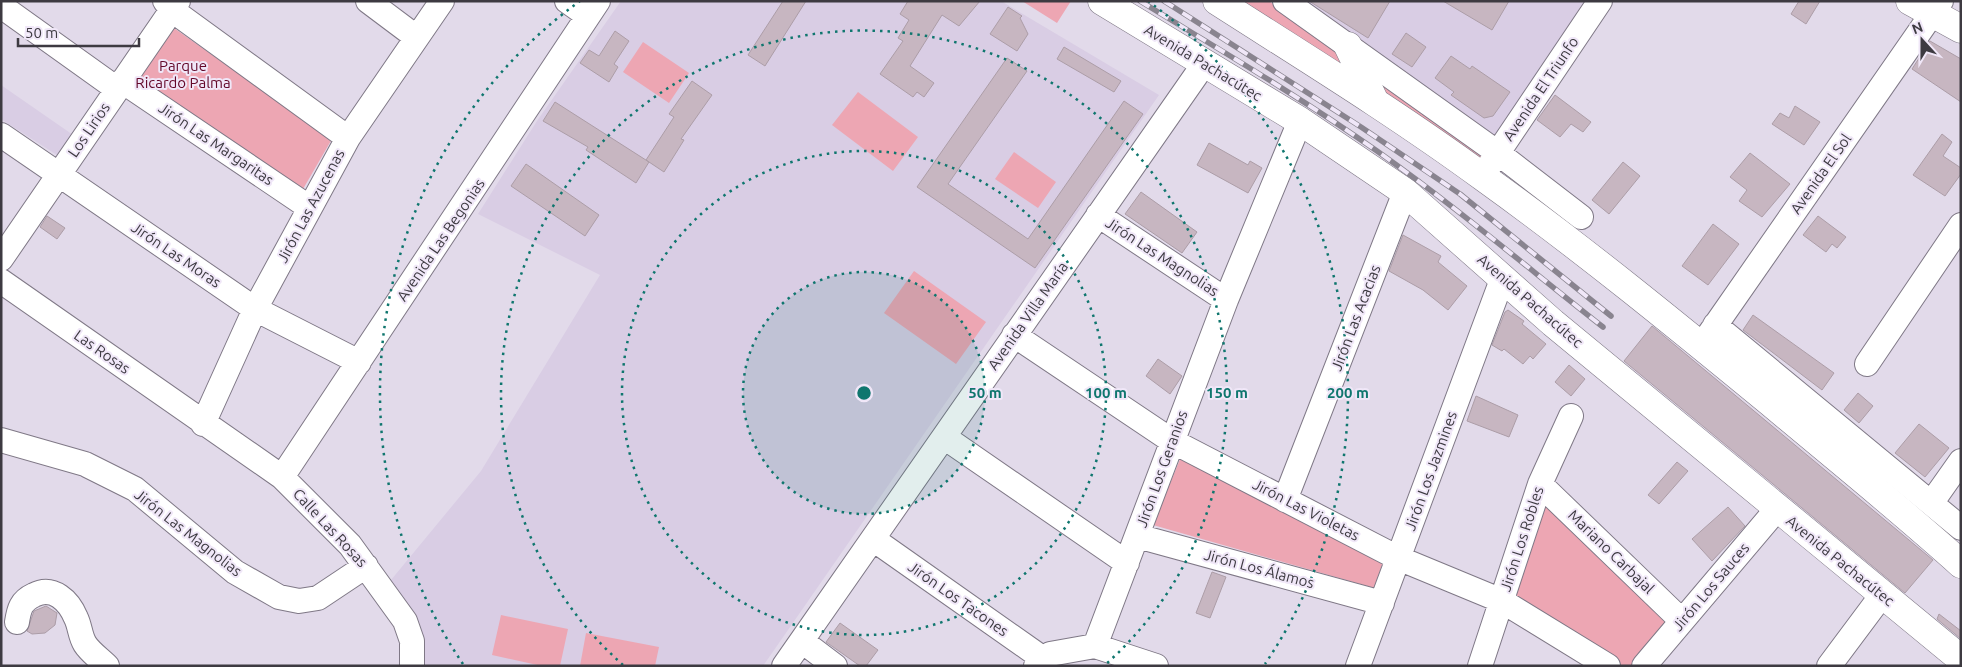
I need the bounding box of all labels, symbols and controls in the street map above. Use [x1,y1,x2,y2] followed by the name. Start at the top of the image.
[18,15,139,47] scale bar
[1897,15,1947,65] north arrow
[1910,19,1925,37] text: N
[1142,21,1265,104] street label: Avenida Pachacútec
[25,24,58,41] text: 50 m
[1499,33,1582,144] street label: Avenida El Triunfo
[135,57,231,91] park label: Parque Ricardo Palma
[64,99,113,160] street label: Los Lirios
[156,99,277,188] street label: Jirón Las Margaritas
[1787,130,1854,217] street label: Avenida El Sol
[273,146,348,265] street label: Jirón Las Azucenas
[393,175,488,304] street label: Avenida Las Begonias
[1103,214,1222,299] street label: Jirón Las Magnolias
[128,218,224,291] street label: Jirón Las Moras
[1474,250,1586,351] street label: Avenida Pachacútec
[984,259,1071,373] street label: Avenida Villa María
[1328,262,1384,373] street label: Jirón Las Acacias
[71,326,133,377] street label: Las Rosas
[855,384,873,402] centre of rings
[968,384,1002,401] text: 50 m
[1085,384,1127,401] text: 100 m
[1206,384,1248,401] text: 150 m
[1327,384,1369,401] text: 200 m
[1133,408,1191,529] street label: Jirón Los Geranios
[1401,409,1460,533] street label: Jirón Los Jazmines
[1250,475,1362,544] street label: Jirón Las Violetas
[1497,484,1547,594] street label: Jirón Los Robles
[131,485,245,580] street label: Jirón Las Magnolias
[290,485,371,570] street label: Calle Las Rosas
[1565,506,1658,597] street label: Mariano Carbajal
[1783,512,1898,609] street label: Avenida Pachacútec
[1669,539,1752,634] street label: Jirón Los Sauces
[1202,546,1316,591] street label: Jirón Los Álamos
[905,558,1012,639] street label: Jirón Los Tacones

